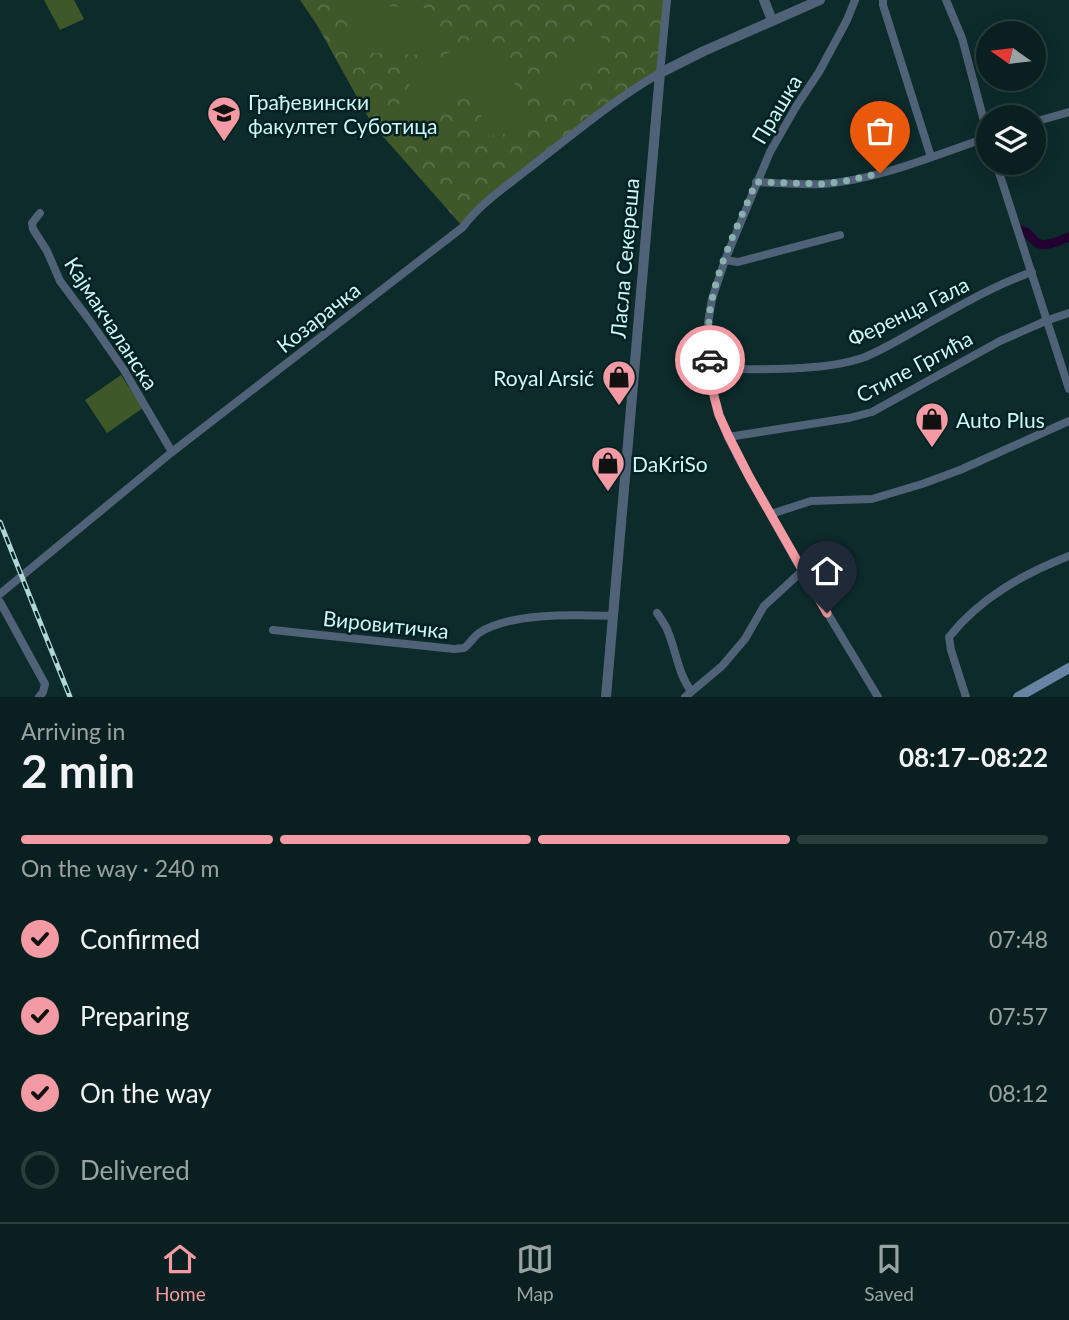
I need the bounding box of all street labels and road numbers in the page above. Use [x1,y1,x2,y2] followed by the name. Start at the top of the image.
[746,70,806,148] street label: Прашка
[604,177,643,340] street label: Ласла Секереша
[60,252,164,394] street label: Кајмакчаланска
[843,271,973,351] street label: Ференца Гала
[271,277,365,357] street label: Козарачка
[852,325,976,407] street label: Стипе Гргића
[322,605,450,643] street label: Вировитичка

